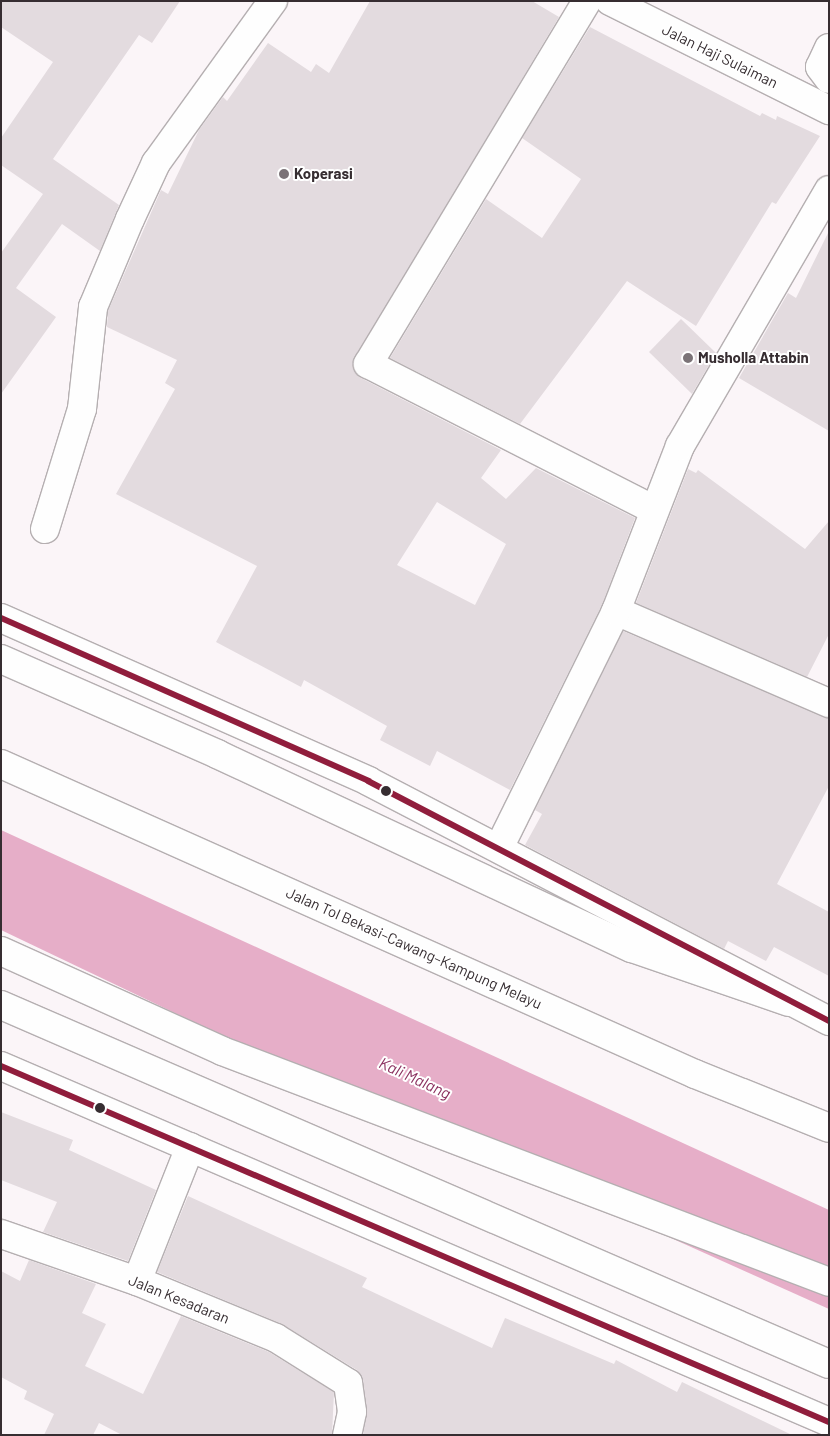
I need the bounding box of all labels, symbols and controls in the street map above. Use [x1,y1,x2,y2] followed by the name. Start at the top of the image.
[659,20,781,92] street label: Jalan Haji Sulaiman
[294,165,353,183] place label: Koperasi
[278,168,290,180] marker: Koperasi
[698,349,809,367] place label: Musholla Attabin
[682,352,694,364] marker: Musholla Attabin
[381,786,391,796] unlabelled marker
[283,883,545,1013] street label: Jalan Tol Bekasi–Cawang–Kampung Melayu
[376,1053,454,1103] water label: Kali Malang
[95,1103,105,1113] unlabelled marker
[126,1271,232,1327] street label: Jalan Kesadaran

